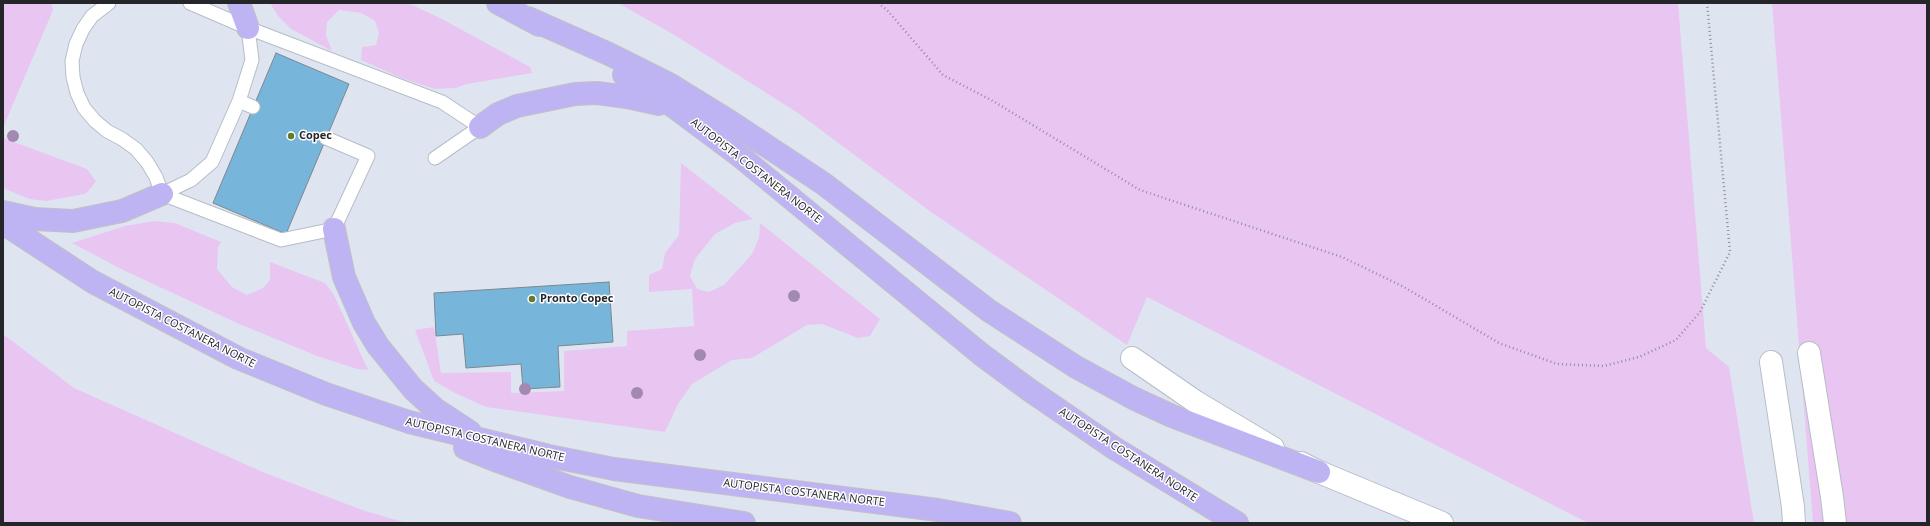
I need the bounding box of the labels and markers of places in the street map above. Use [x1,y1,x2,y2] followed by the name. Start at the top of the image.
[299,129,332,143] place label: Copec
[286,131,296,141] marker: Copec
[540,292,613,306] place label: Pronto Copec
[527,294,537,304] marker: Pronto Copec

